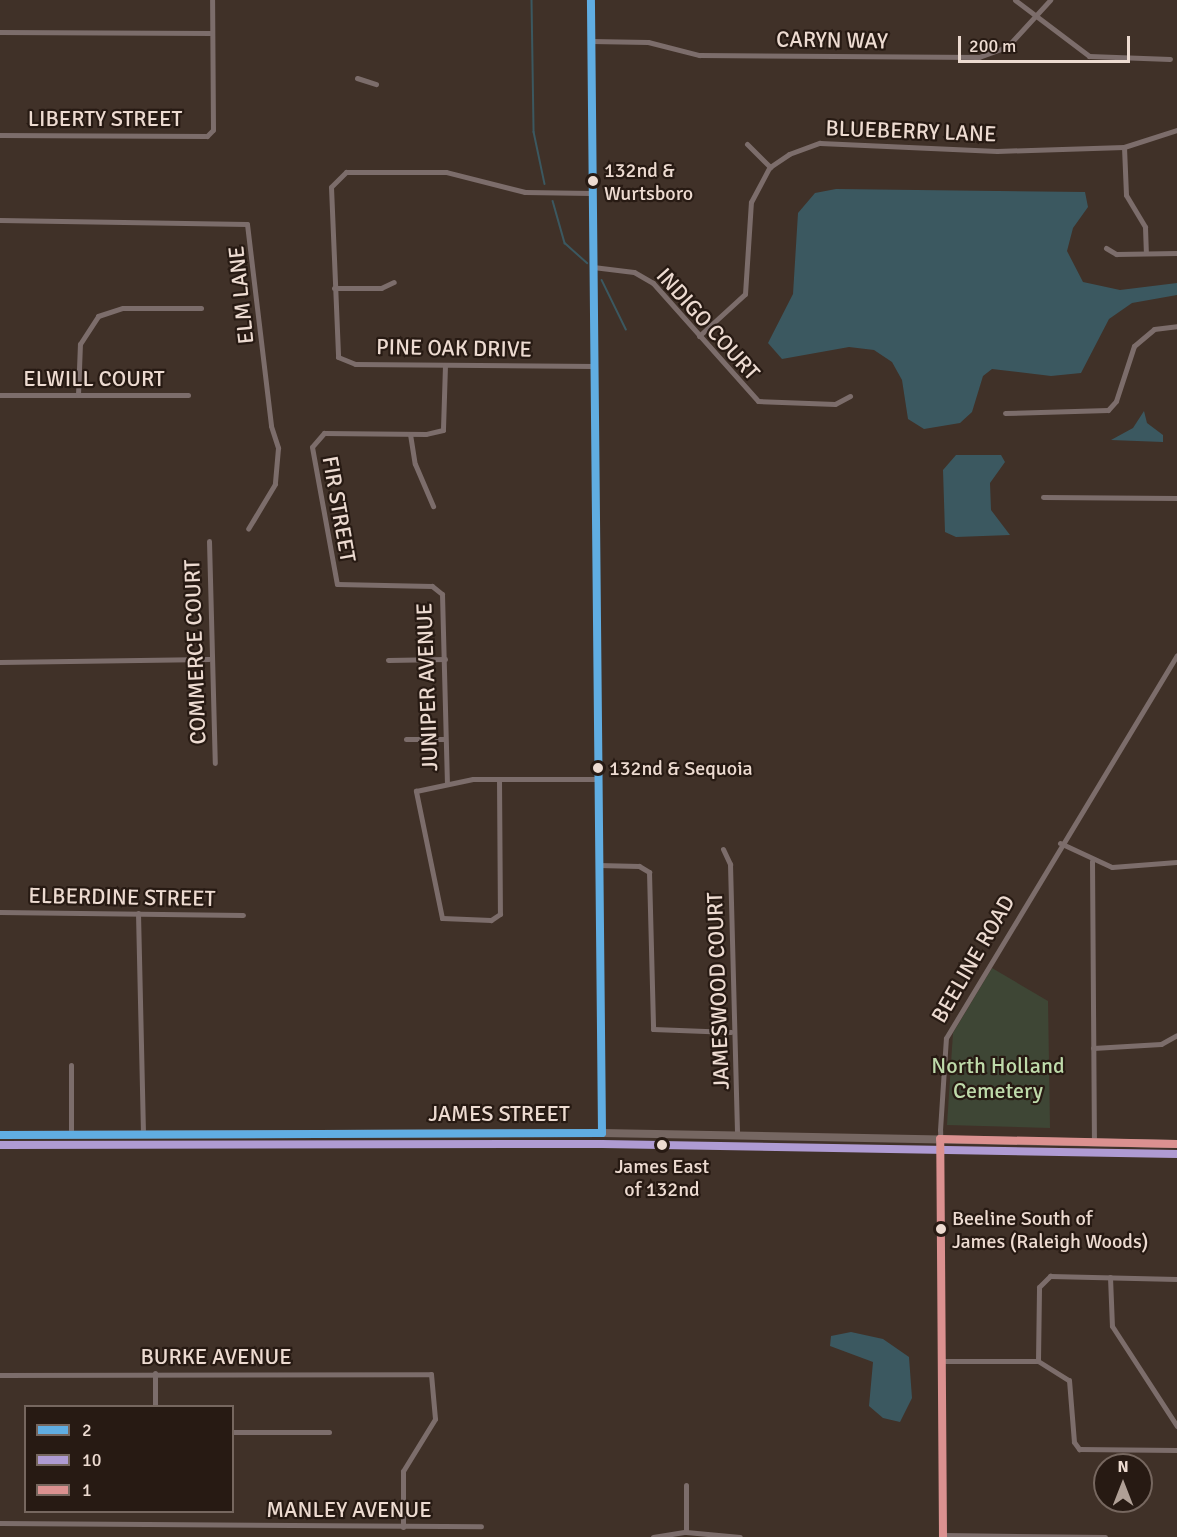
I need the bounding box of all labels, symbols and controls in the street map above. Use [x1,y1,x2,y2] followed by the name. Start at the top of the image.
[961,24,1134,62] scale bar
[776,26,888,54] street label: CARYN WAY
[969,35,1016,57] text: 200 m
[28,106,182,132] street label: LIBERTY STREET
[825,115,997,147] street label: BLUEBERRY LANE
[604,158,693,205] place label: 132nd & Wurtsboro
[587,175,599,187] marker: 132nd & Wurtsboro
[223,245,259,345] street label: ELM LANE
[651,263,765,385] street label: INDIGO COURT
[376,333,532,363] street label: PINE OAK DRIVE
[23,366,165,392] street label: ELWILL COURT
[317,454,361,564] street label: FIR STREET
[179,559,211,745] street label: COMMERCE COURT
[411,602,443,772] street label: JUNIPER AVENUE
[609,756,753,780] place label: 132nd & Sequoia
[592,762,604,774] marker: 132nd & Sequoia
[28,882,216,912] street label: ELBERDINE STREET
[926,890,1020,1028] street label: BEELINE ROAD
[701,892,735,1090] street label: JAMESWOOD COURT
[931,1052,1065,1104] park label: North Holland Cemetery
[428,1101,570,1127] street label: JAMES STREET
[656,1139,668,1151] marker: James East of 132nd
[615,1154,709,1201] place label: James East of 132nd
[952,1206,1148,1253] place label: Beeline South of James (Raleigh Woods)
[935,1223,947,1235] marker: Beeline South of James (Raleigh Woods)
[140,1344,292,1370] street label: BURKE AVENUE
[24,1405,234,1513] legend
[82,1419,92,1441] text: 2
[82,1449,101,1471] text: 10
[1093,1453,1153,1513] north arrow
[1117,1457,1129,1477] text: N
[82,1479,92,1501] text: 1
[266,1497,432,1523] street label: MANLEY AVENUE

